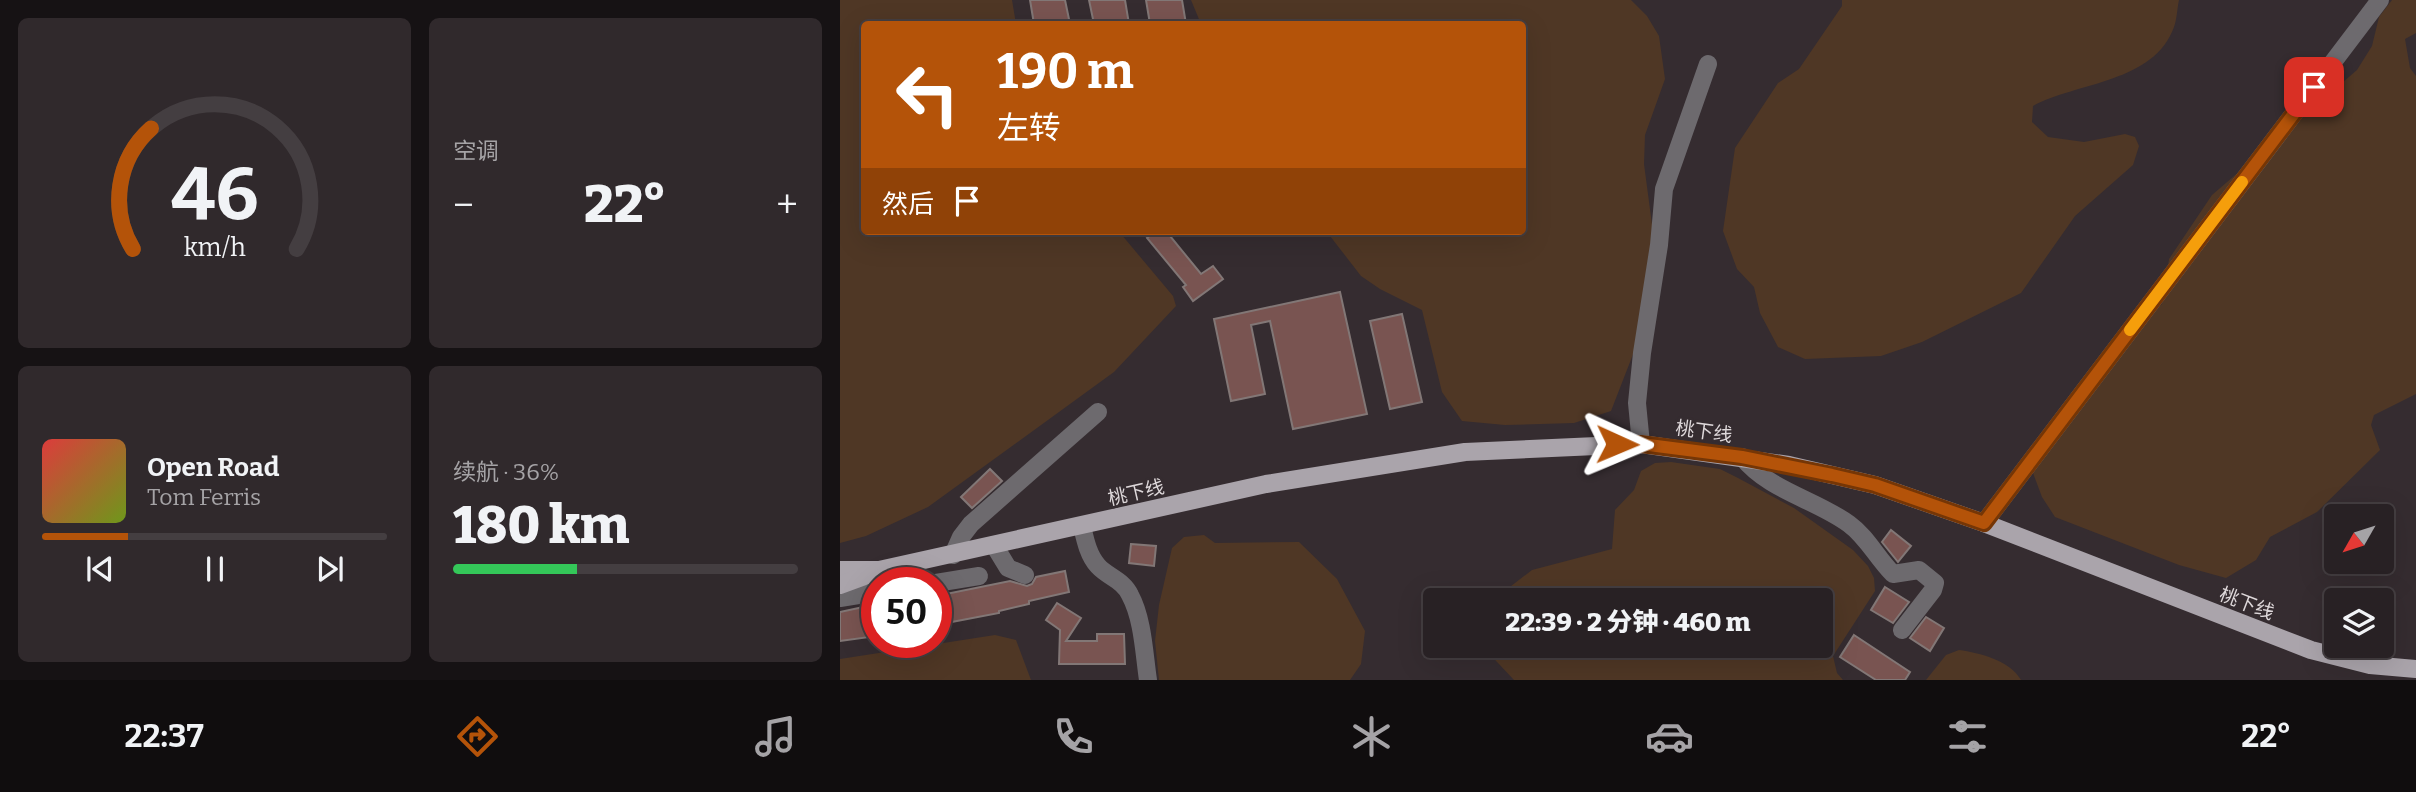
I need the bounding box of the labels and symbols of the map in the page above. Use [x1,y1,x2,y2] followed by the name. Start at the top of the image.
[2284,57,2344,117] pin
[1580,407,1654,481] position arrow
[1674,416,1734,447] street label: 桃下线
[1106,475,1166,510] street label: 桃下线
[2324,504,2394,574] north arrow
[861,567,952,658] speed limit sign: 50
[2216,583,2278,624] street label: 桃下线

